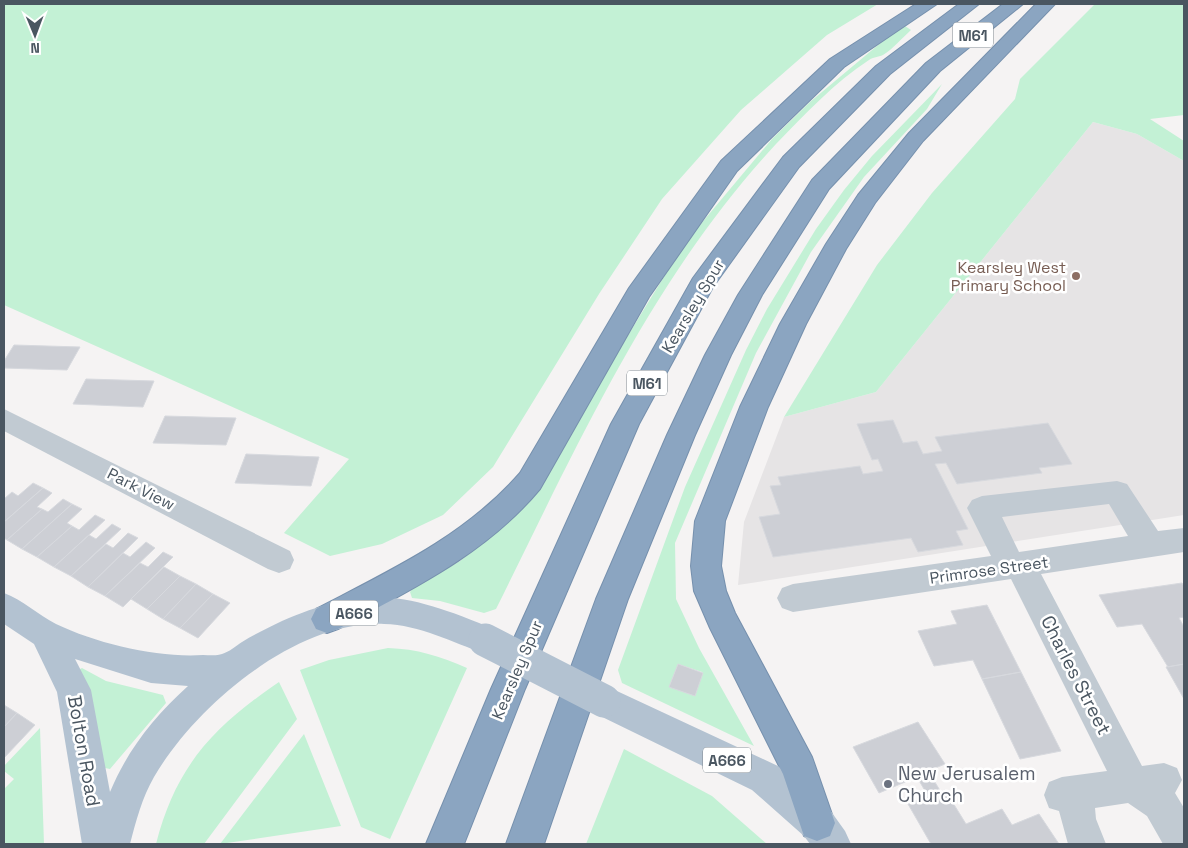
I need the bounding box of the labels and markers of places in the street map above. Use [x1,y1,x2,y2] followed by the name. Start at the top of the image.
[951,257,1066,296] place label: Kearsley West Primary School
[1070,270,1082,282] marker: Kearsley West Primary School
[898,761,1036,808] place label: New Jerusalem Church
[882,778,894,790] marker: New Jerusalem Church

